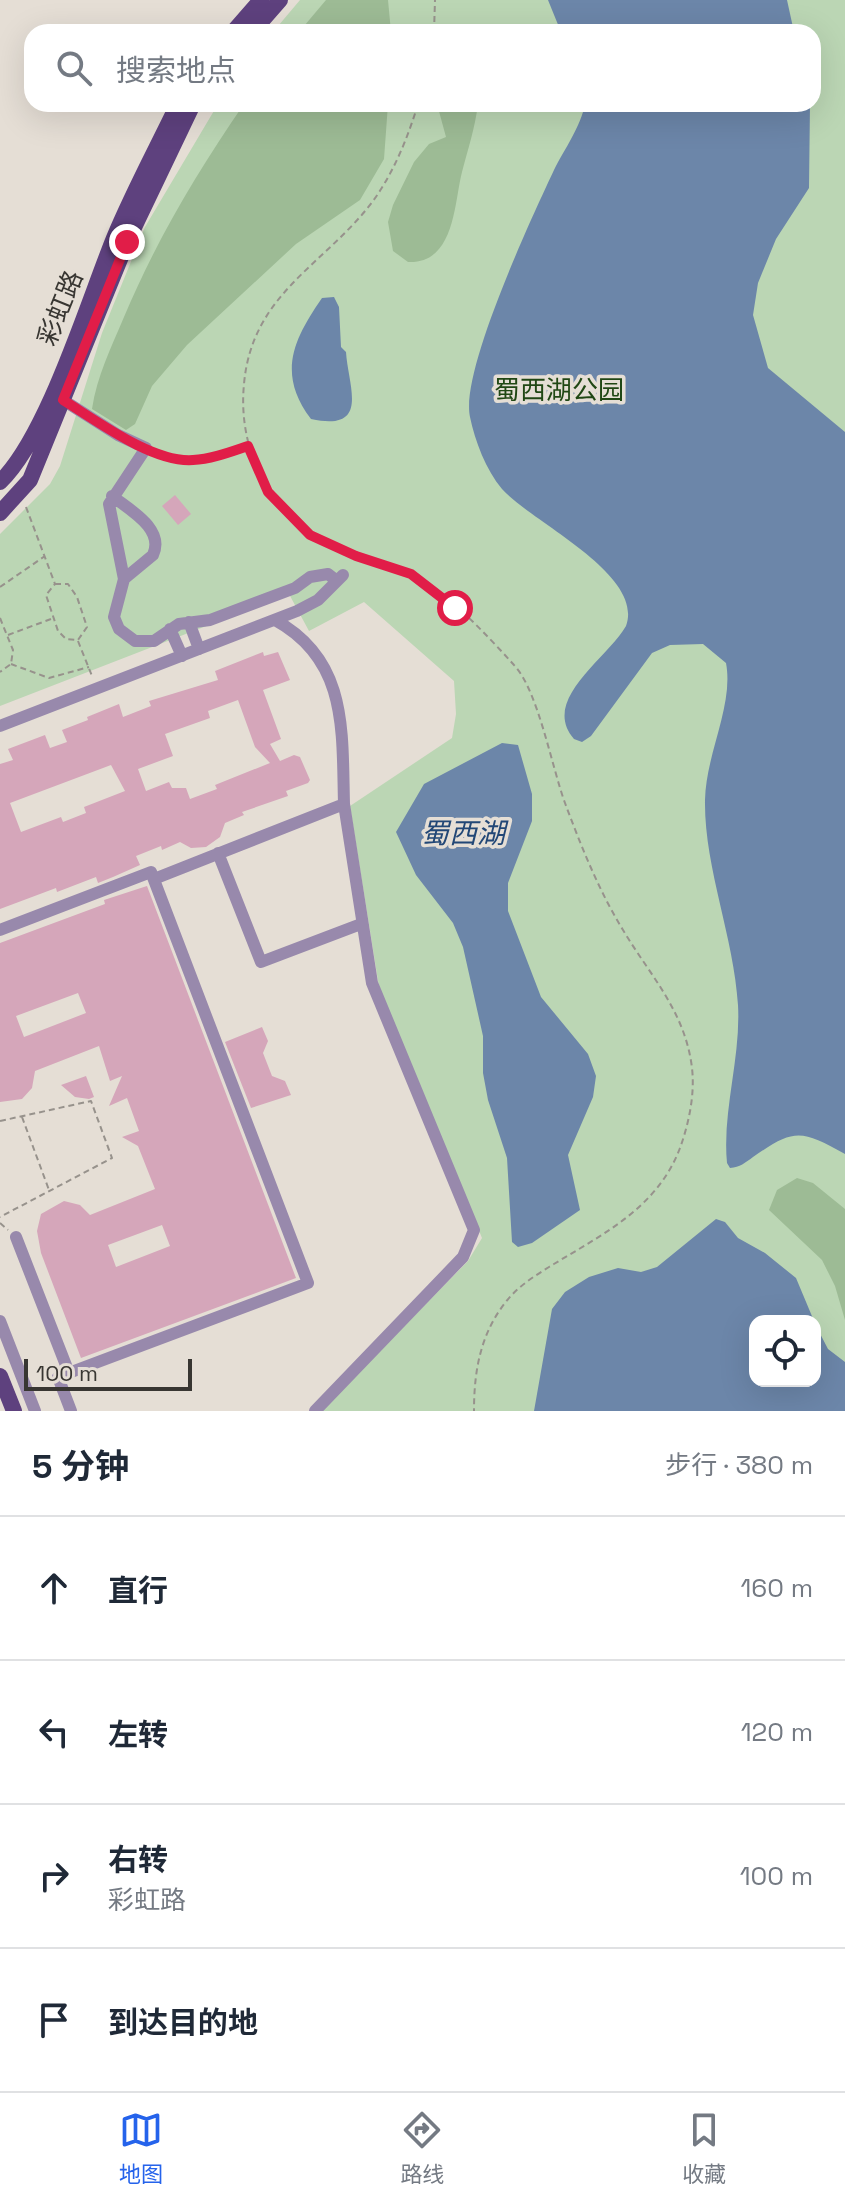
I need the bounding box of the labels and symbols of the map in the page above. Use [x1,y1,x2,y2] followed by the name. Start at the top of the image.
[109,224,145,260] route end
[30,265,90,351] street label: 彩虹路
[494,373,624,407] park label: 蜀西湖公园
[437,590,473,626] route start
[421,815,509,851] water label: 蜀西湖
[24,1355,192,1391] scale bar

